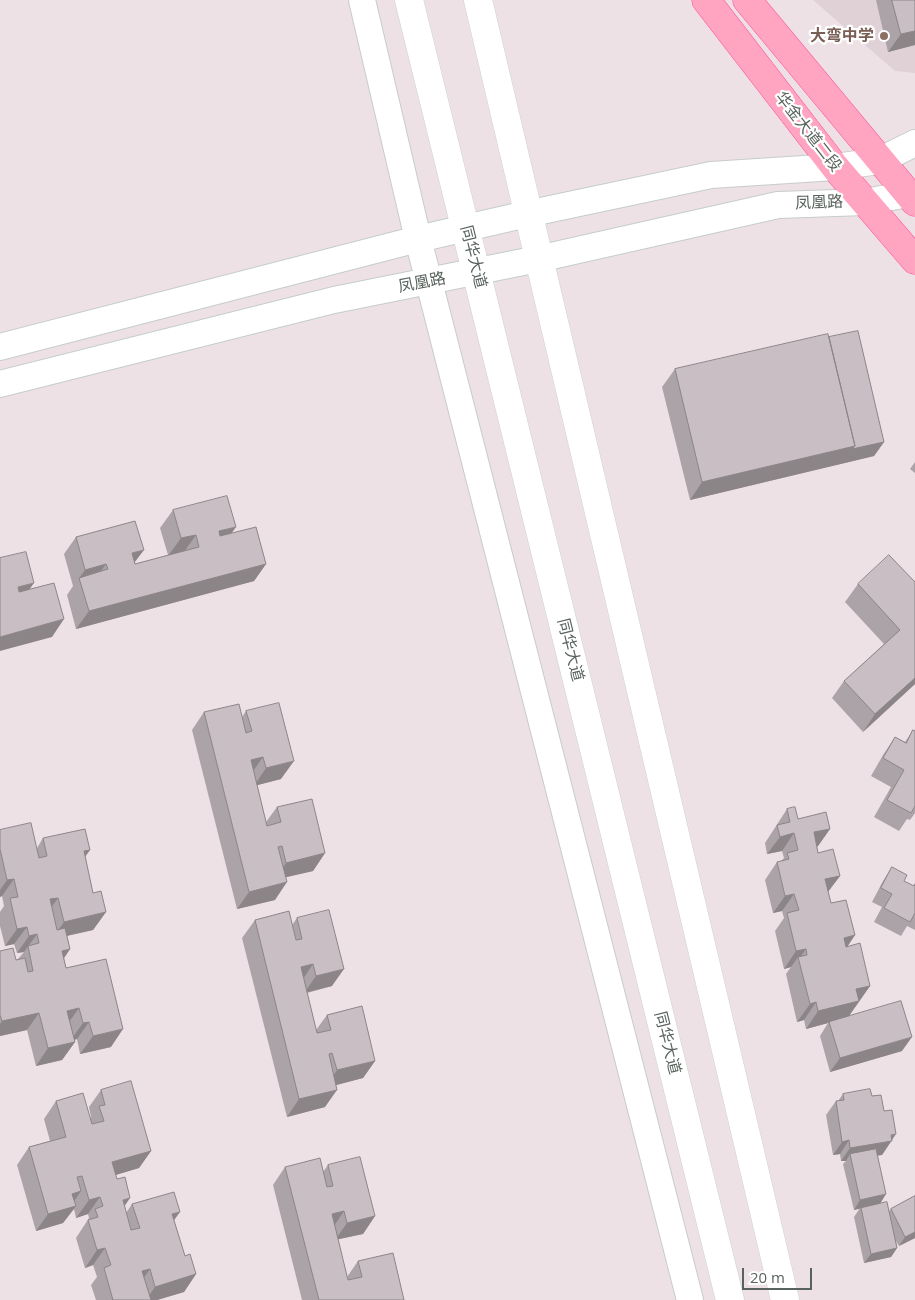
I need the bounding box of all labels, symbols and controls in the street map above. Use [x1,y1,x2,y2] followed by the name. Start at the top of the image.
[810,26,874,46] place label: 大弯中学
[878,30,890,42] marker: 大弯中学
[771,88,845,176] street label: 华金大道二段
[795,193,843,213] street label: 凤凰路
[456,224,490,290] street label: 同华大道
[397,269,447,297] street label: 凤凰路
[553,617,587,683] street label: 同华大道
[650,1010,684,1076] street label: 同华大道
[745,1258,815,1290] scale bar
[750,1267,785,1287] text: 20 m

